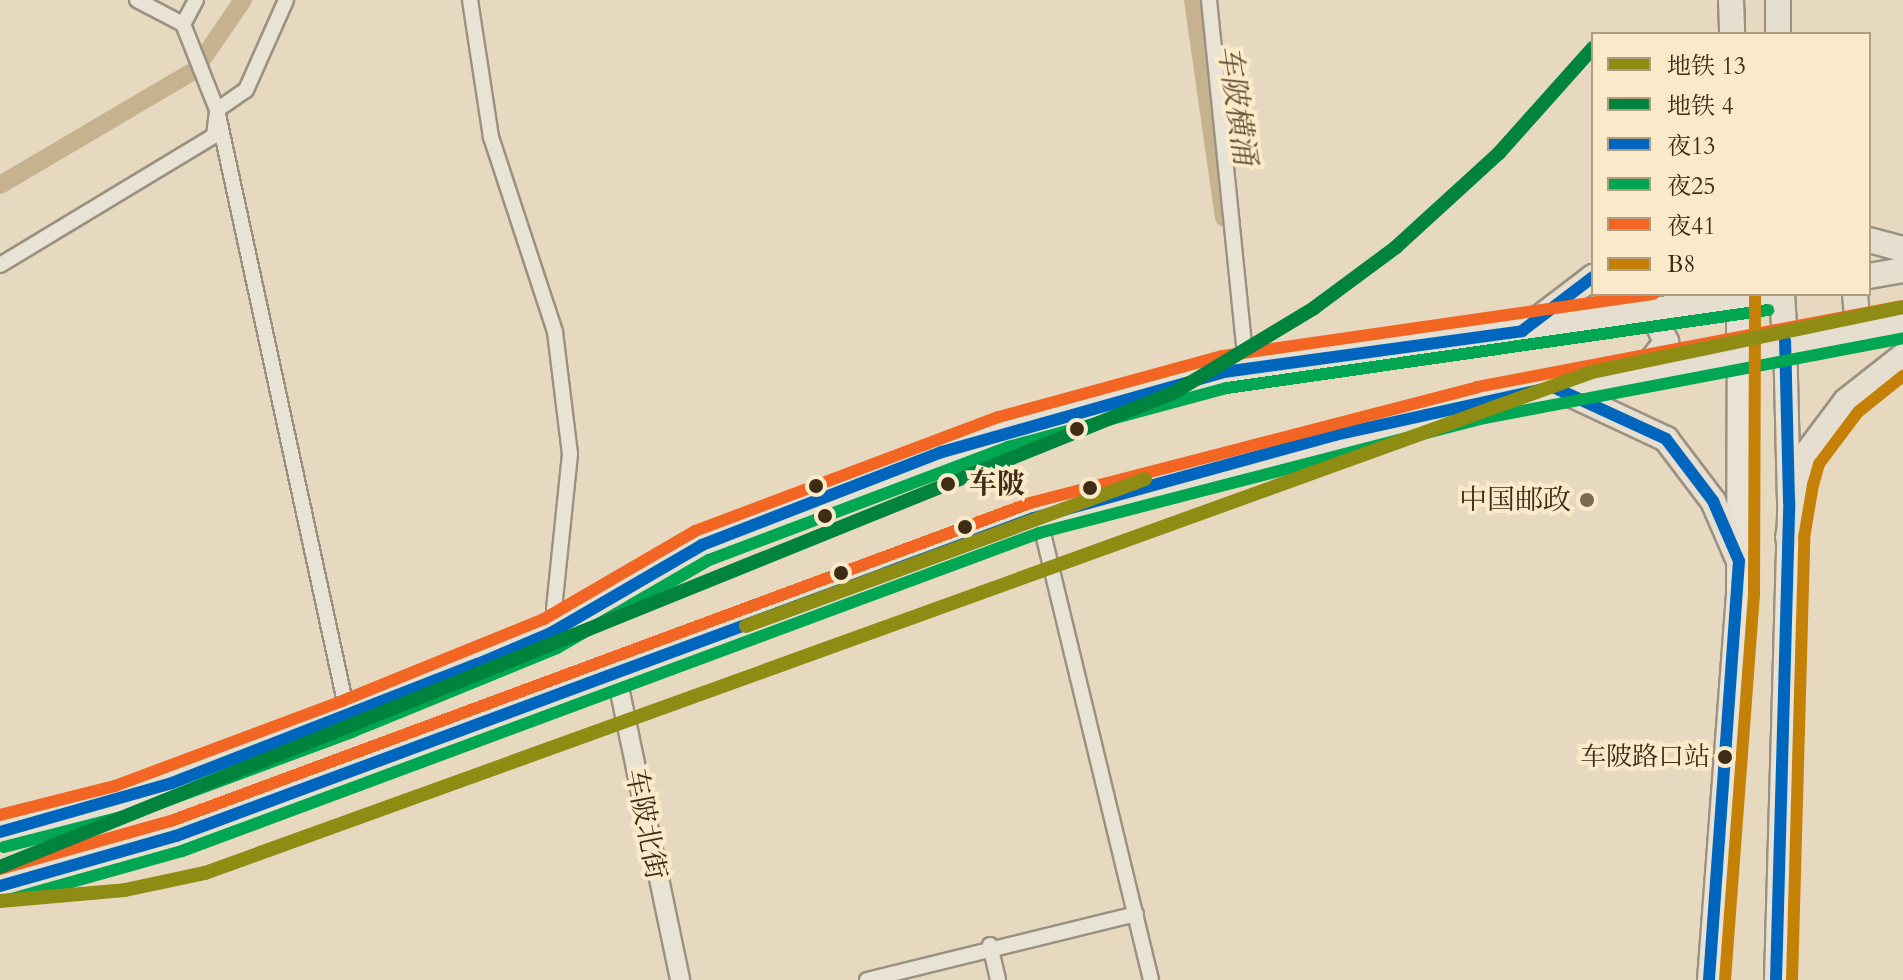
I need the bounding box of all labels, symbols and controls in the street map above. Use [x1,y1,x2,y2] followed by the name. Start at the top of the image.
[1591,32,1871,296] legend
[1210,43,1262,167] water label: 车陂横涌
[1667,50,1746,83] text: 地铁 13
[1667,90,1734,123] text: 地铁 4
[1667,130,1716,163] text: 夜13
[1667,170,1716,203] text: 夜25
[1667,210,1716,243] text: 夜41
[1667,248,1696,281] text: B8
[1069,421,1085,437] unlabelled marker
[969,467,1025,501] place label: 车陂
[934,470,962,498] marker: 车陂
[808,478,824,494] unlabelled marker
[1082,480,1098,496] unlabelled marker
[1459,483,1571,517] place label: 中国邮政
[1578,491,1596,509] marker: 中国邮政
[817,508,833,524] unlabelled marker
[957,519,973,535] unlabelled marker
[833,565,849,581] unlabelled marker
[1580,741,1710,773] place label: 车陂路口站
[1717,749,1733,765] marker: 车陂路口站
[619,766,673,882] street label: 车陂北街

